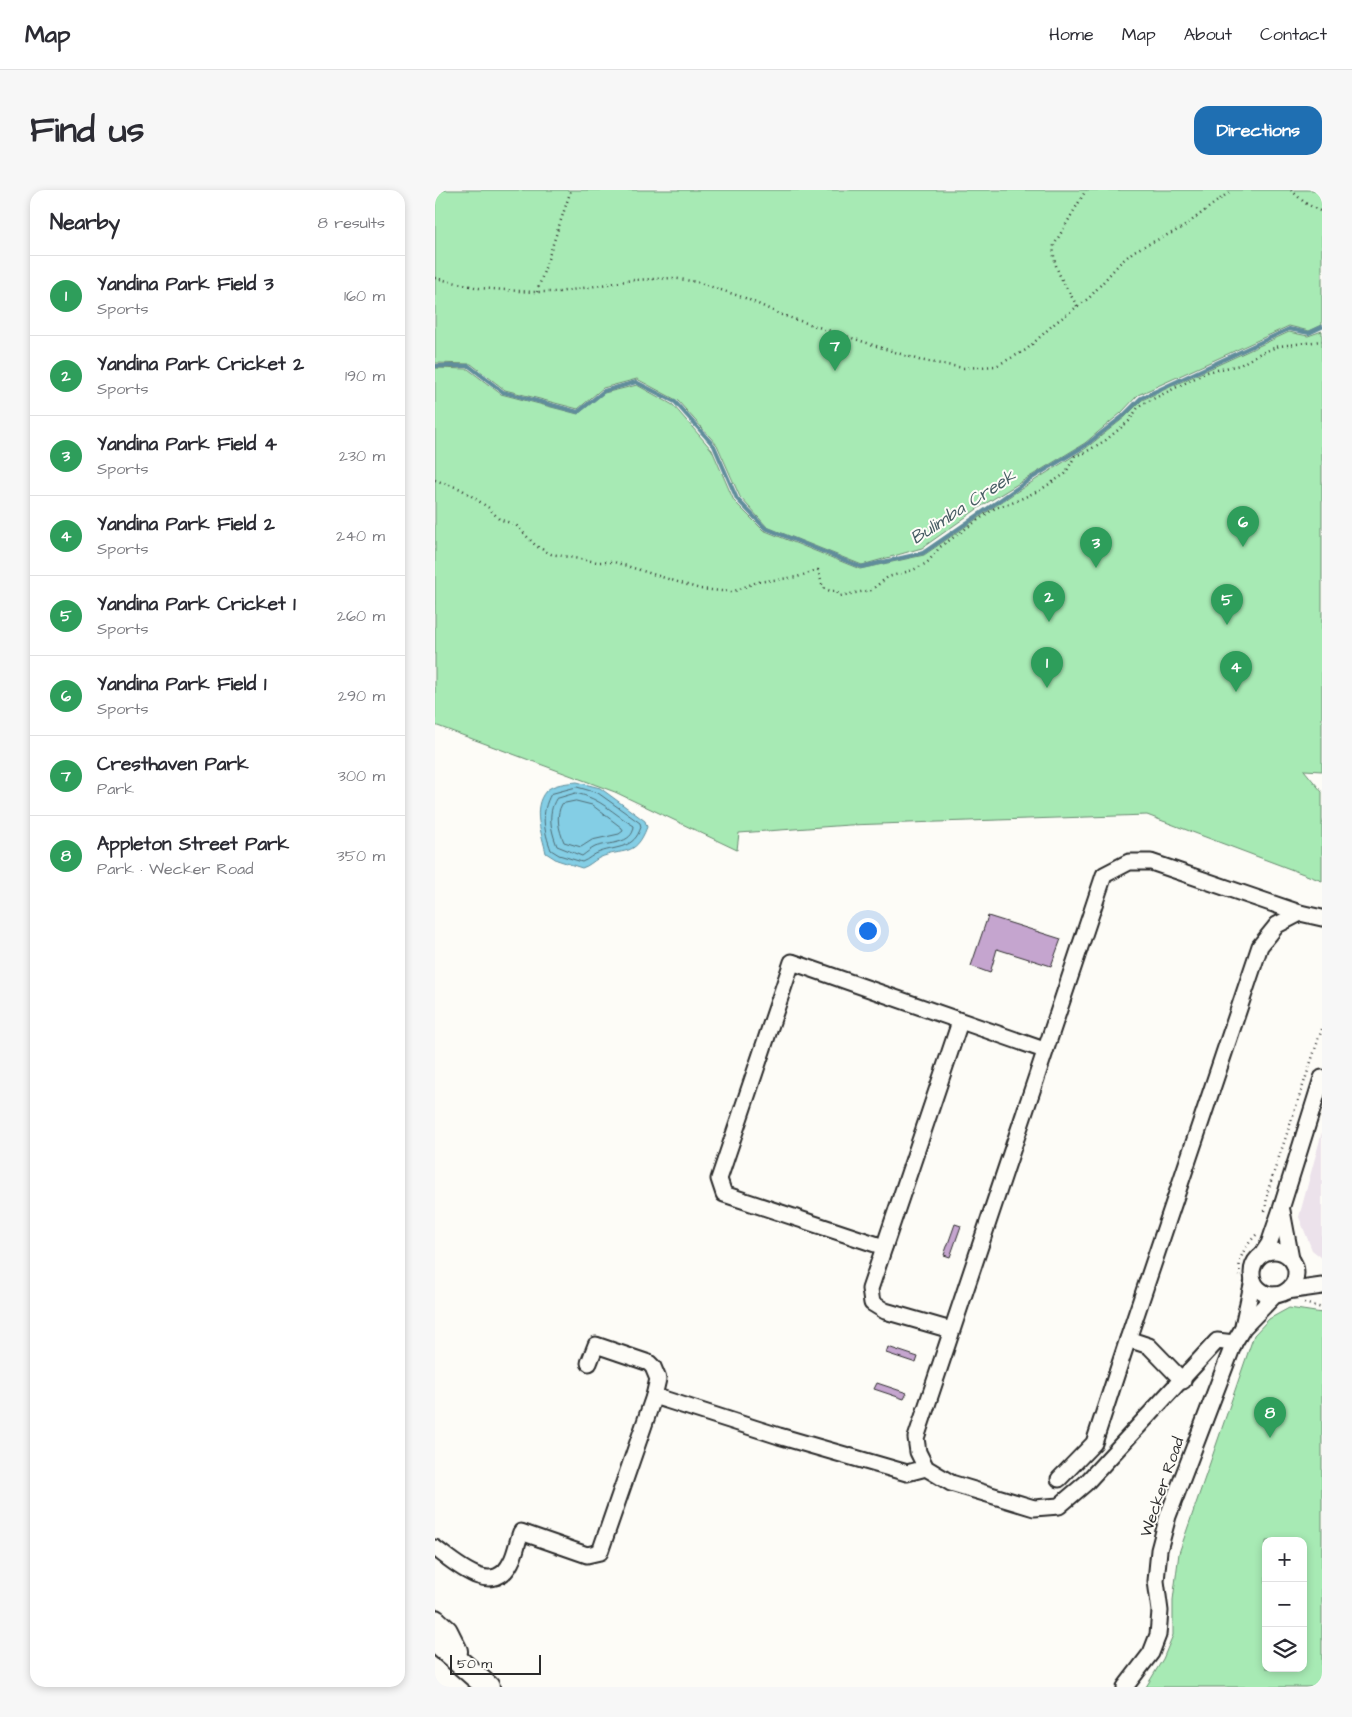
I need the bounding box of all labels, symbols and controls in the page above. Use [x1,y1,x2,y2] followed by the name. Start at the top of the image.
[25,18,70,52] text: Map
[1049,22,1094,47] text: Home
[1122,22,1156,47] text: Map
[1184,22,1232,47] text: About
[1260,22,1327,47] text: Contact
[30,106,144,155] text: Find us
[1194,106,1322,155] button: Directions
[50,208,120,237] text: Nearby
[318,212,385,234] text: 8 results
[97,271,274,298] text: Yandina Park Field 3
[65,285,67,307] text: 1
[344,285,385,307] text: 160 m
[97,298,149,320] text: Sports
[819,330,851,371] pin: 7
[97,351,304,378] text: Yandina Park Cricket 2
[61,365,71,387] text: 2
[345,365,385,387] text: 190 m
[97,378,149,400] text: Sports
[97,431,277,458] text: Yandina Park Field 4
[62,445,70,467] text: 3
[339,445,385,467] text: 230 m
[97,458,149,480] text: Sports
[905,463,1021,550] water label: Bulimba Creek
[1227,506,1259,547] pin: 6
[97,511,275,538] text: Yandina Park Field 2
[61,525,71,547] text: 4
[336,525,385,547] text: 240 m
[1080,527,1112,568] pin: 3
[97,538,149,560] text: Sports
[1033,581,1065,622] pin: 2
[1211,584,1243,625] pin: 5
[97,591,296,618] text: Yandina Park Cricket 1
[60,605,72,627] text: 5
[337,605,385,627] text: 260 m
[97,618,149,640] text: Sports
[1031,647,1063,688] pin: 1
[1220,651,1252,692] pin: 4
[97,671,266,698] text: Yandina Park Field 1
[61,685,71,707] text: 6
[338,685,385,707] text: 290 m
[97,698,149,720] text: Sports
[97,751,249,778] text: Cresthaven Park
[61,765,71,787] text: 7
[338,765,385,787] text: 300 m
[97,778,134,800] text: Park
[97,831,289,858] text: Appleton Street Park
[61,845,71,867] text: 8
[337,845,385,867] text: 350 m
[97,858,253,880] text: Park · Wecker Road
[855,918,881,944] your location
[1254,1397,1286,1438] pin: 8
[1135,1434,1189,1540] street label: Wecker Road
[1262,1537,1307,1672] map controls
[1262,1537,1307,1582] button: +
[1262,1582,1307,1627] button: −
[1262,1627,1307,1672] button: layers
[450,1652,541,1675] scale bar
[457,1654,492,1674] text: 50 m

